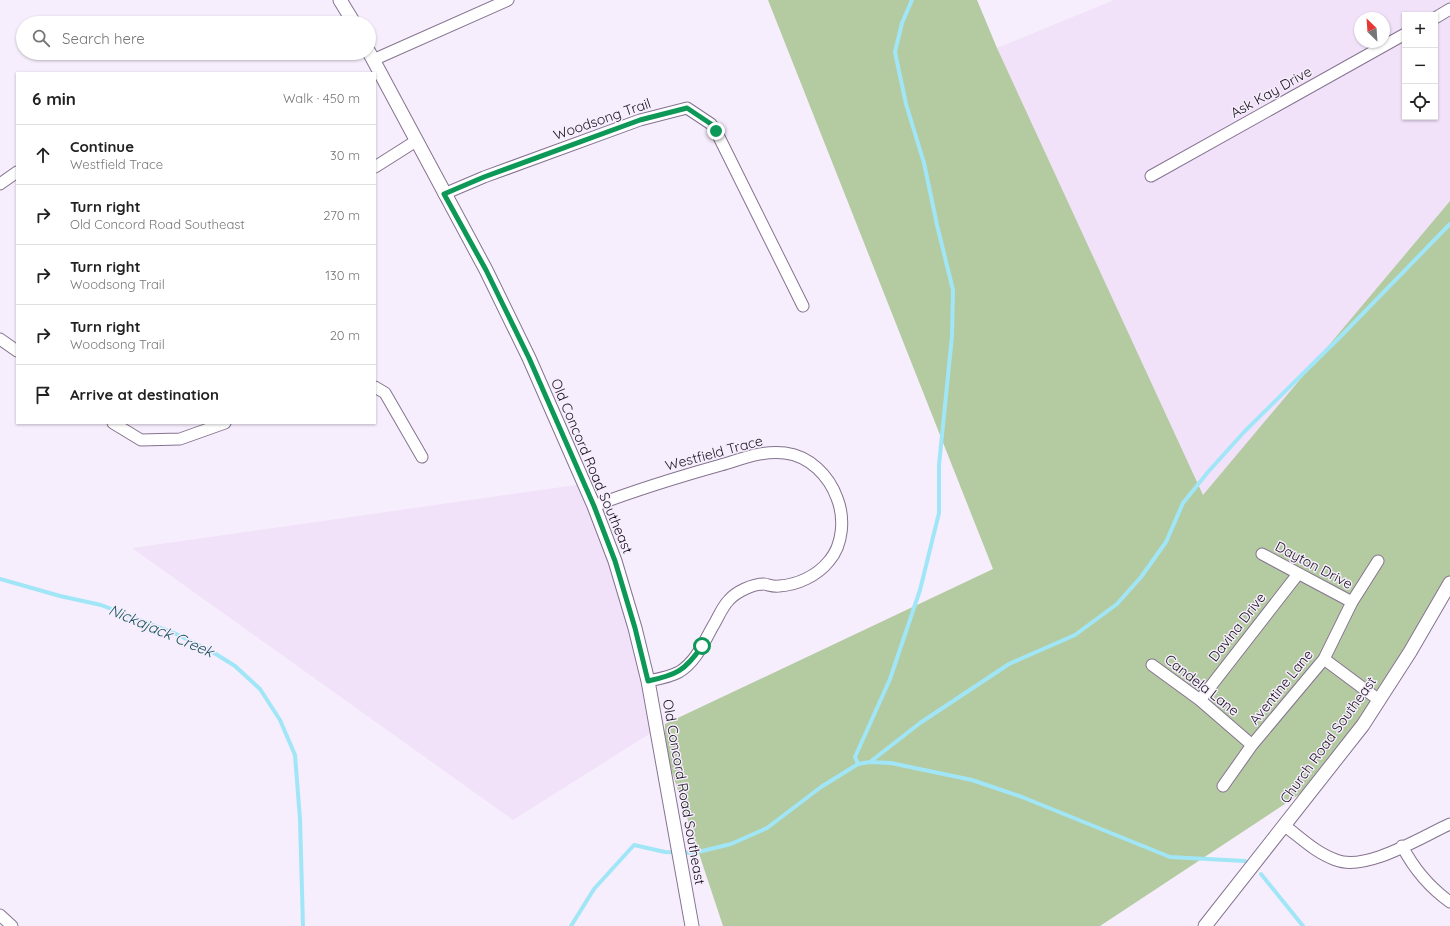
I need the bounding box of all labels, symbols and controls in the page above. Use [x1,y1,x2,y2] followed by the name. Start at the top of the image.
[1354,12,1390,48] north arrow
[1402,12,1438,120] map controls
[1402,12,1438,48] button: +
[16,16,376,60] search box
[30,27,52,49] icon: search
[62,29,145,48] text: Search here
[1402,48,1438,84] button: −
[1227,62,1315,122] street label: Ask Kay Drive
[1402,84,1438,120] button: locate
[32,88,76,109] text: 6 min
[283,90,360,106] text: Walk · 450 m
[551,94,653,144] street label: Woodsong Trail
[707,122,725,140] route end
[70,137,134,156] text: Continue
[32,144,54,166] icon: ahead
[330,147,360,163] text: 30 m
[70,156,163,172] text: Westfield Trace
[70,197,141,216] text: Turn right
[32,204,54,226] icon: right
[323,207,360,223] text: 270 m
[70,216,245,232] text: Old Concord Road Southeast
[70,257,141,276] text: Turn right
[32,264,54,286] icon: right
[325,267,360,283] text: 130 m
[70,276,165,292] text: Woodsong Trail
[70,317,141,336] text: Turn right
[32,324,54,346] icon: right
[330,327,360,343] text: 20 m
[70,336,165,352] text: Woodsong Trail
[547,376,637,556] street label: Old Concord Road Southeast
[32,384,54,406] icon: arrive
[70,385,219,404] text: Arrive at destination
[663,431,765,475] street label: Westfield Trace
[1272,537,1356,593] street label: Dayton Drive
[1204,589,1270,665] street label: Davina Drive
[106,600,218,662] water label: Nickajack Creek
[693,637,711,655] route start
[1245,646,1317,728] street label: Aventine Lane
[1161,650,1243,720] street label: Candela Lane
[1276,673,1380,807] street label: Church Road Southeast
[659,698,709,886] street label: Old Concord Road Southeast

